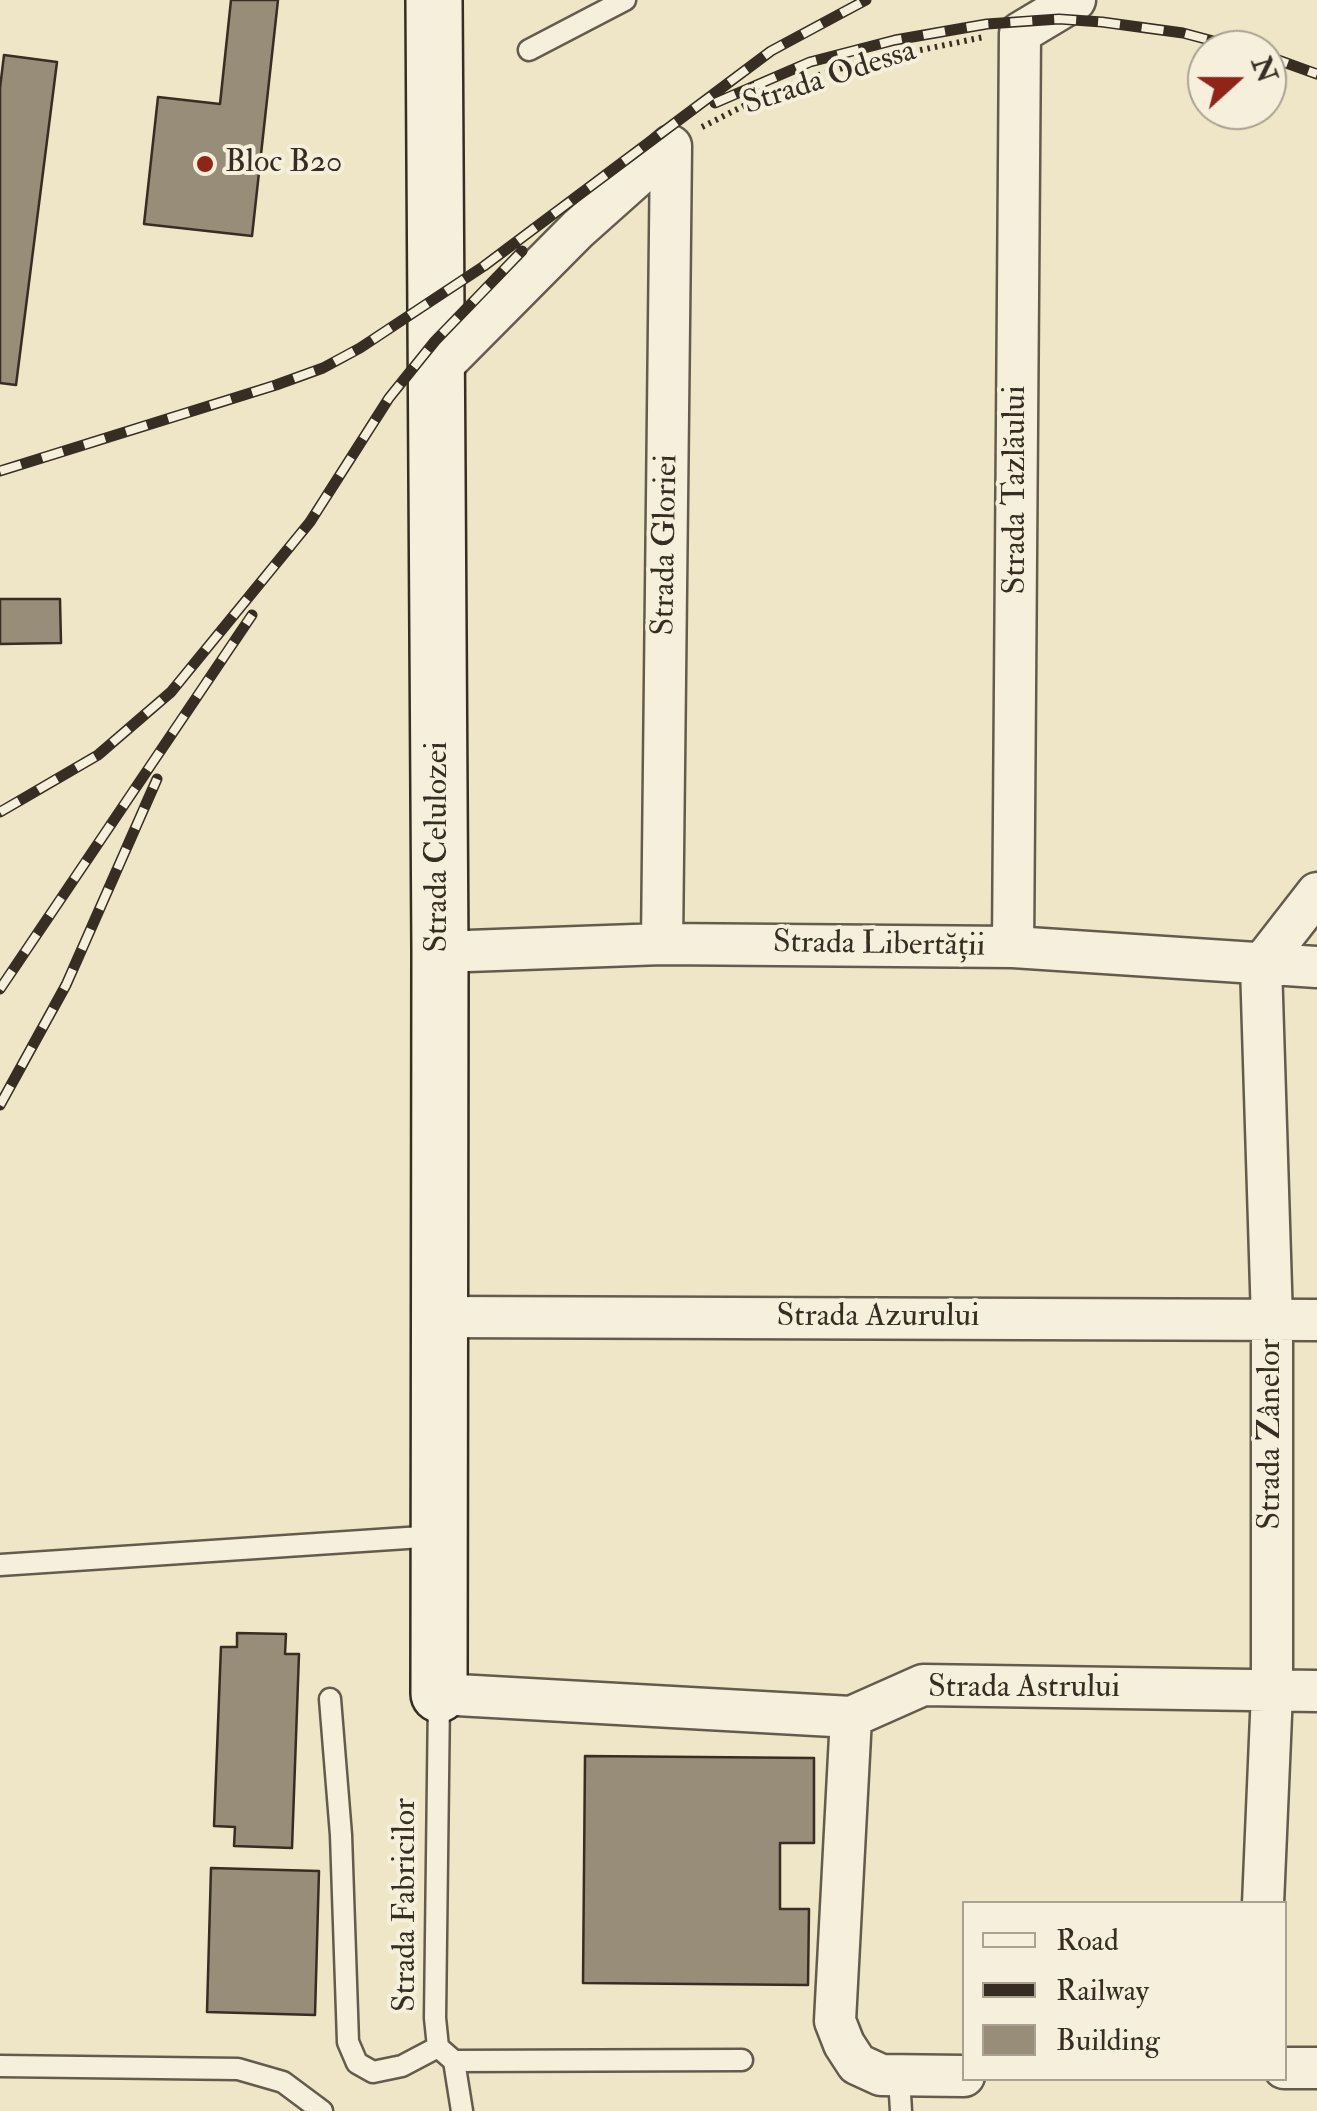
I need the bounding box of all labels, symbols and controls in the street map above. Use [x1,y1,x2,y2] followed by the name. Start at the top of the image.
[1187,30,1287,130] north arrow
[739,33,921,125] street label: Strada Odessa
[1243,52,1284,88] text: N
[225,145,343,183] place label: Bloc B20
[194,153,216,175] marker: Bloc B20
[998,386,1036,594] street label: Strada Tazlăului
[646,454,688,636] street label: Strada Gloriei
[420,741,458,953] street label: Strada Celulozei
[772,925,986,967] street label: Strada Libertății
[777,1299,979,1337] street label: Strada Azurului
[1253,1338,1291,1530] street label: Strada Zânelor
[928,1670,1120,1708] street label: Strada Astrului
[388,1798,426,2012] street label: Strada Fabricilor
[962,1901,1287,2081] legend
[1056,1922,1119,1959] text: Road
[1056,1972,1149,2009] text: Railway
[1056,2022,1160,2059] text: Building

